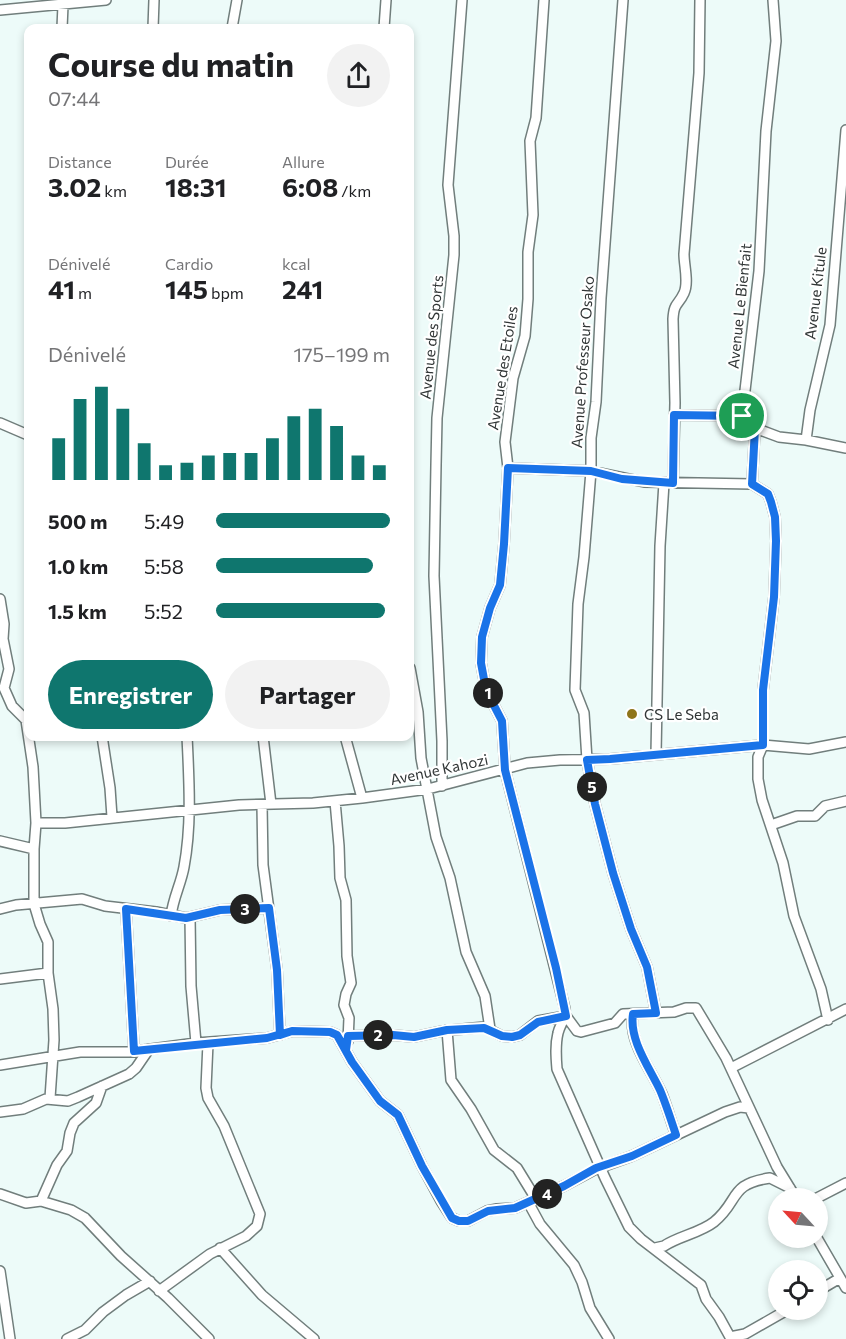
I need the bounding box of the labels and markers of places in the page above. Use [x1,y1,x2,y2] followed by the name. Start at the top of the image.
[716,390,767,441] pin
[473,678,503,708] pin: 1
[644,705,719,723] place label: CS Le Seba
[625,707,639,721] marker: CS Le Seba
[577,772,607,802] pin: 5
[230,894,260,924] pin: 3
[363,1020,393,1050] pin: 2
[532,1179,562,1209] pin: 4

